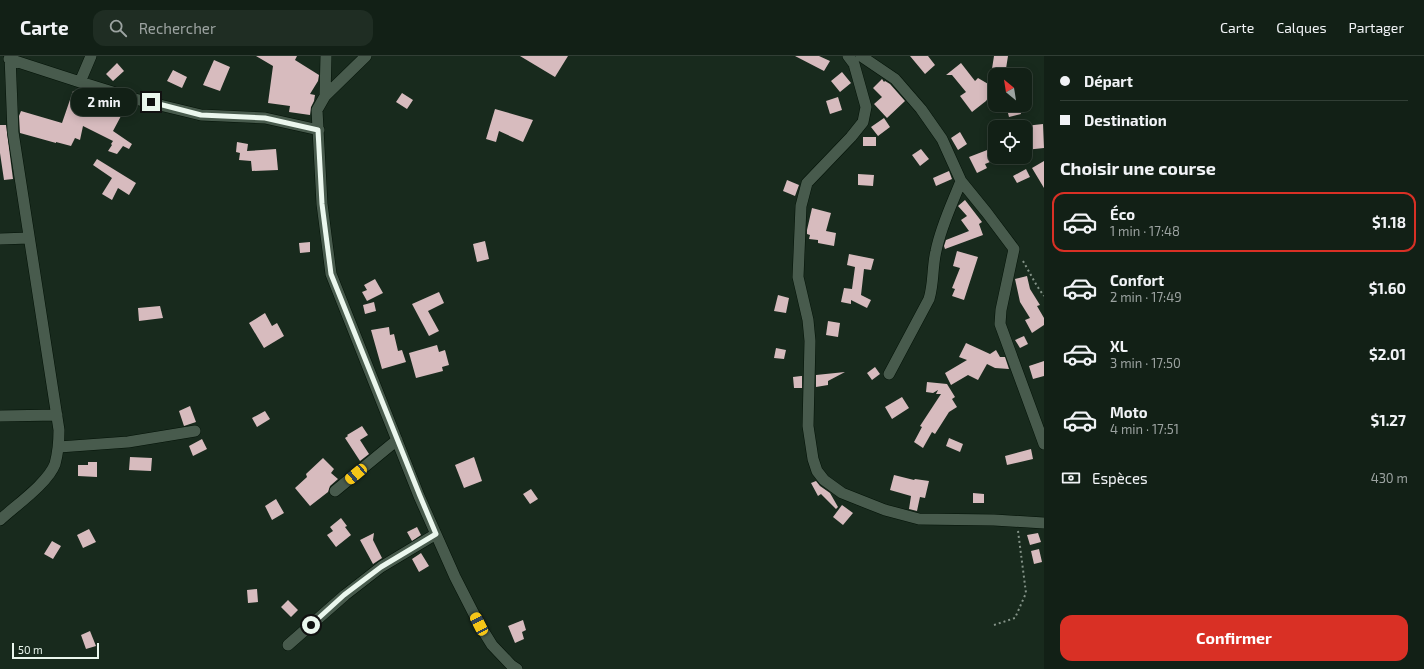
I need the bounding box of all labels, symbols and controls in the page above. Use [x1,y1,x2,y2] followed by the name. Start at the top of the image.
[93,10,373,46] search box
[20,16,69,39] text: Carte
[107,17,129,39] icon: search
[139,19,216,37] text: Rechercher
[1220,19,1254,36] text: Carte
[1276,19,1327,36] text: Calques
[1349,19,1404,36] text: Partager
[988,68,1032,112] north arrow
[988,68,1032,164] map controls
[1084,72,1133,90] text: Départ
[71,88,137,116] callout: 2 min
[142,93,160,111] route end
[87,94,121,110] text: 2 min
[1084,111,1167,129] text: Destination
[988,120,1032,164] button: locate
[1060,157,1216,179] text: Choisir une course
[1062,204,1098,240] icon: car
[1110,205,1135,223] text: Éco
[1372,213,1406,231] text: $1.18
[1110,223,1180,239] text: 1 min · 17:48
[1062,270,1098,306] icon: car
[1110,271,1164,289] text: Confort
[1369,279,1406,297] text: $1.60
[1110,289,1182,305] text: 2 min · 17:49
[1062,336,1098,372] icon: car
[1110,337,1128,355] text: XL
[1369,345,1406,363] text: $2.01
[1110,355,1181,371] text: 3 min · 17:50
[1062,402,1098,438] icon: car
[1110,403,1148,421] text: Moto
[1371,411,1406,429] text: $1.27
[1110,421,1179,437] text: 4 min · 17:51
[343,462,369,486] car
[1060,467,1082,489] icon: cash
[1092,469,1148,487] text: Espèces
[1371,470,1408,486] text: 430 m
[468,611,490,637] car
[1060,615,1408,661] button: Confirmer
[302,616,320,634] route start
[12,641,99,660] scale bar
[18,643,43,656] text: 50 m

